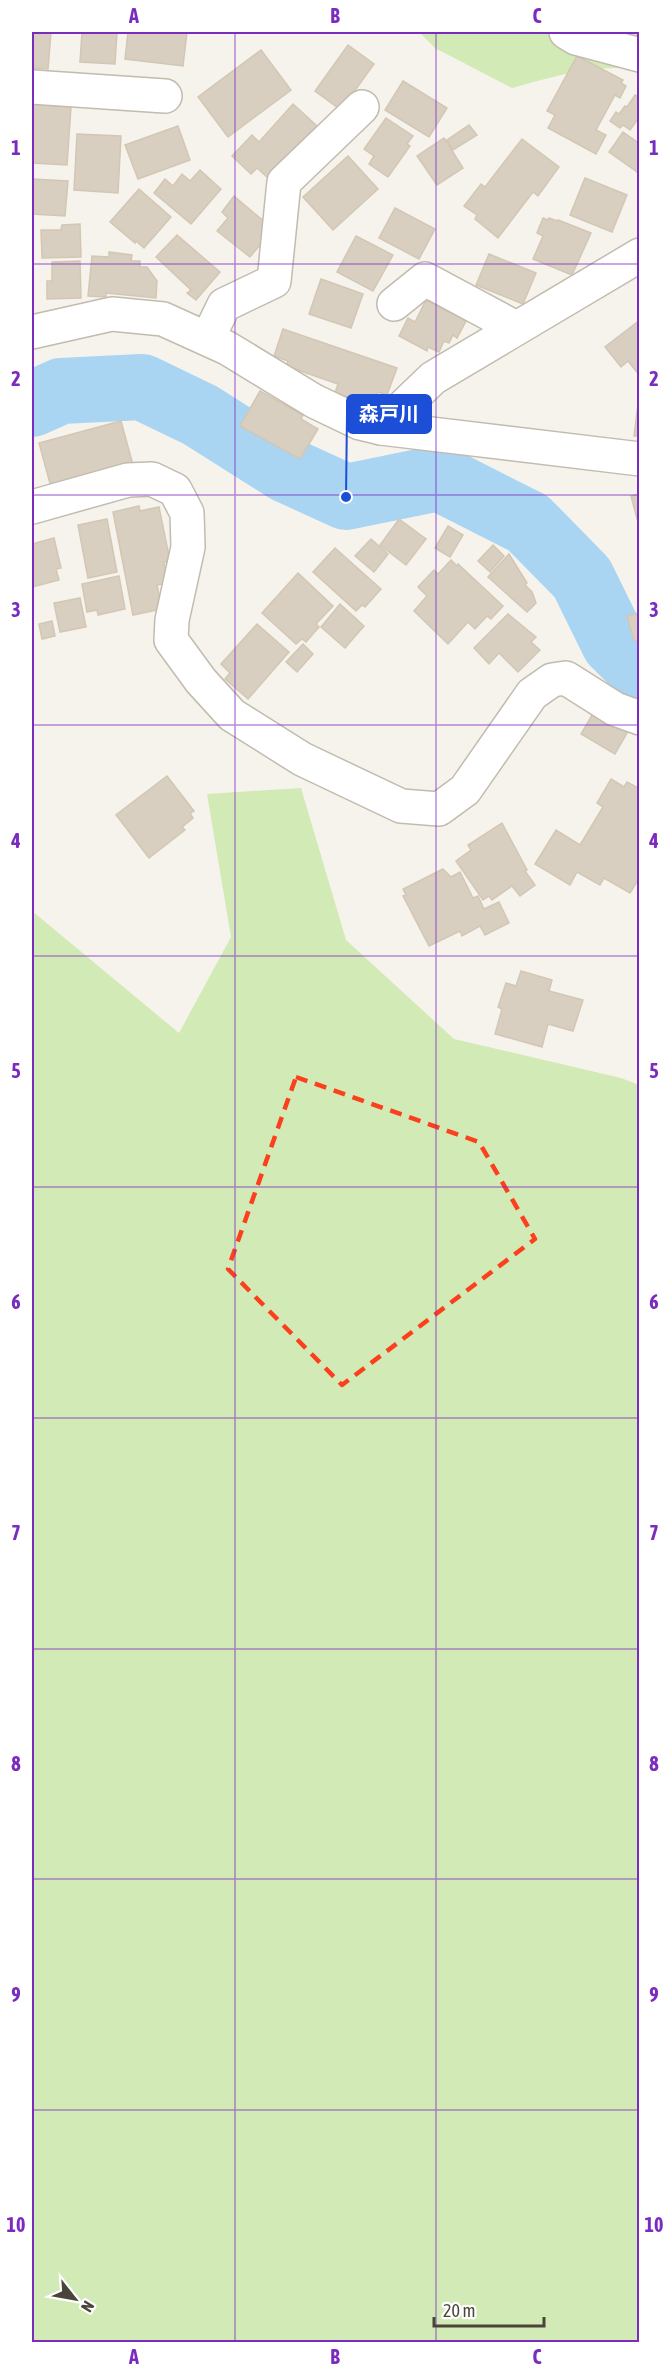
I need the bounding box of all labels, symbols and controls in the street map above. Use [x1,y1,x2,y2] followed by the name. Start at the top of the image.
[128,4,139,27] text: A
[330,4,340,27] text: B
[533,4,542,27] text: C
[11,136,21,159] text: 1
[649,136,659,159] text: 1
[11,367,21,390] text: 2
[649,367,659,390] text: 2
[347,395,431,433] callout: 森戸川
[359,402,419,425] text: 森戸川
[11,598,21,621] text: 3
[649,598,659,621] text: 3
[10,829,21,852] text: 4
[648,829,659,852] text: 4
[11,1059,21,1082] text: 5
[649,1059,659,1082] text: 5
[11,1290,21,1313] text: 6
[649,1290,659,1313] text: 6
[11,1521,21,1544] text: 7
[649,1521,659,1544] text: 7
[11,1752,21,1775] text: 8
[649,1752,659,1775] text: 8
[11,1983,21,2006] text: 9
[649,1983,659,2006] text: 9
[7,2213,25,2236] text: 10
[645,2213,663,2236] text: 10
[45,2269,105,2329] north arrow
[434,2290,544,2328] scale bar
[78,2298,98,2315] text: N
[443,2300,475,2321] text: 20 m
[128,2345,139,2368] text: A
[330,2345,340,2368] text: B
[533,2345,542,2368] text: C

